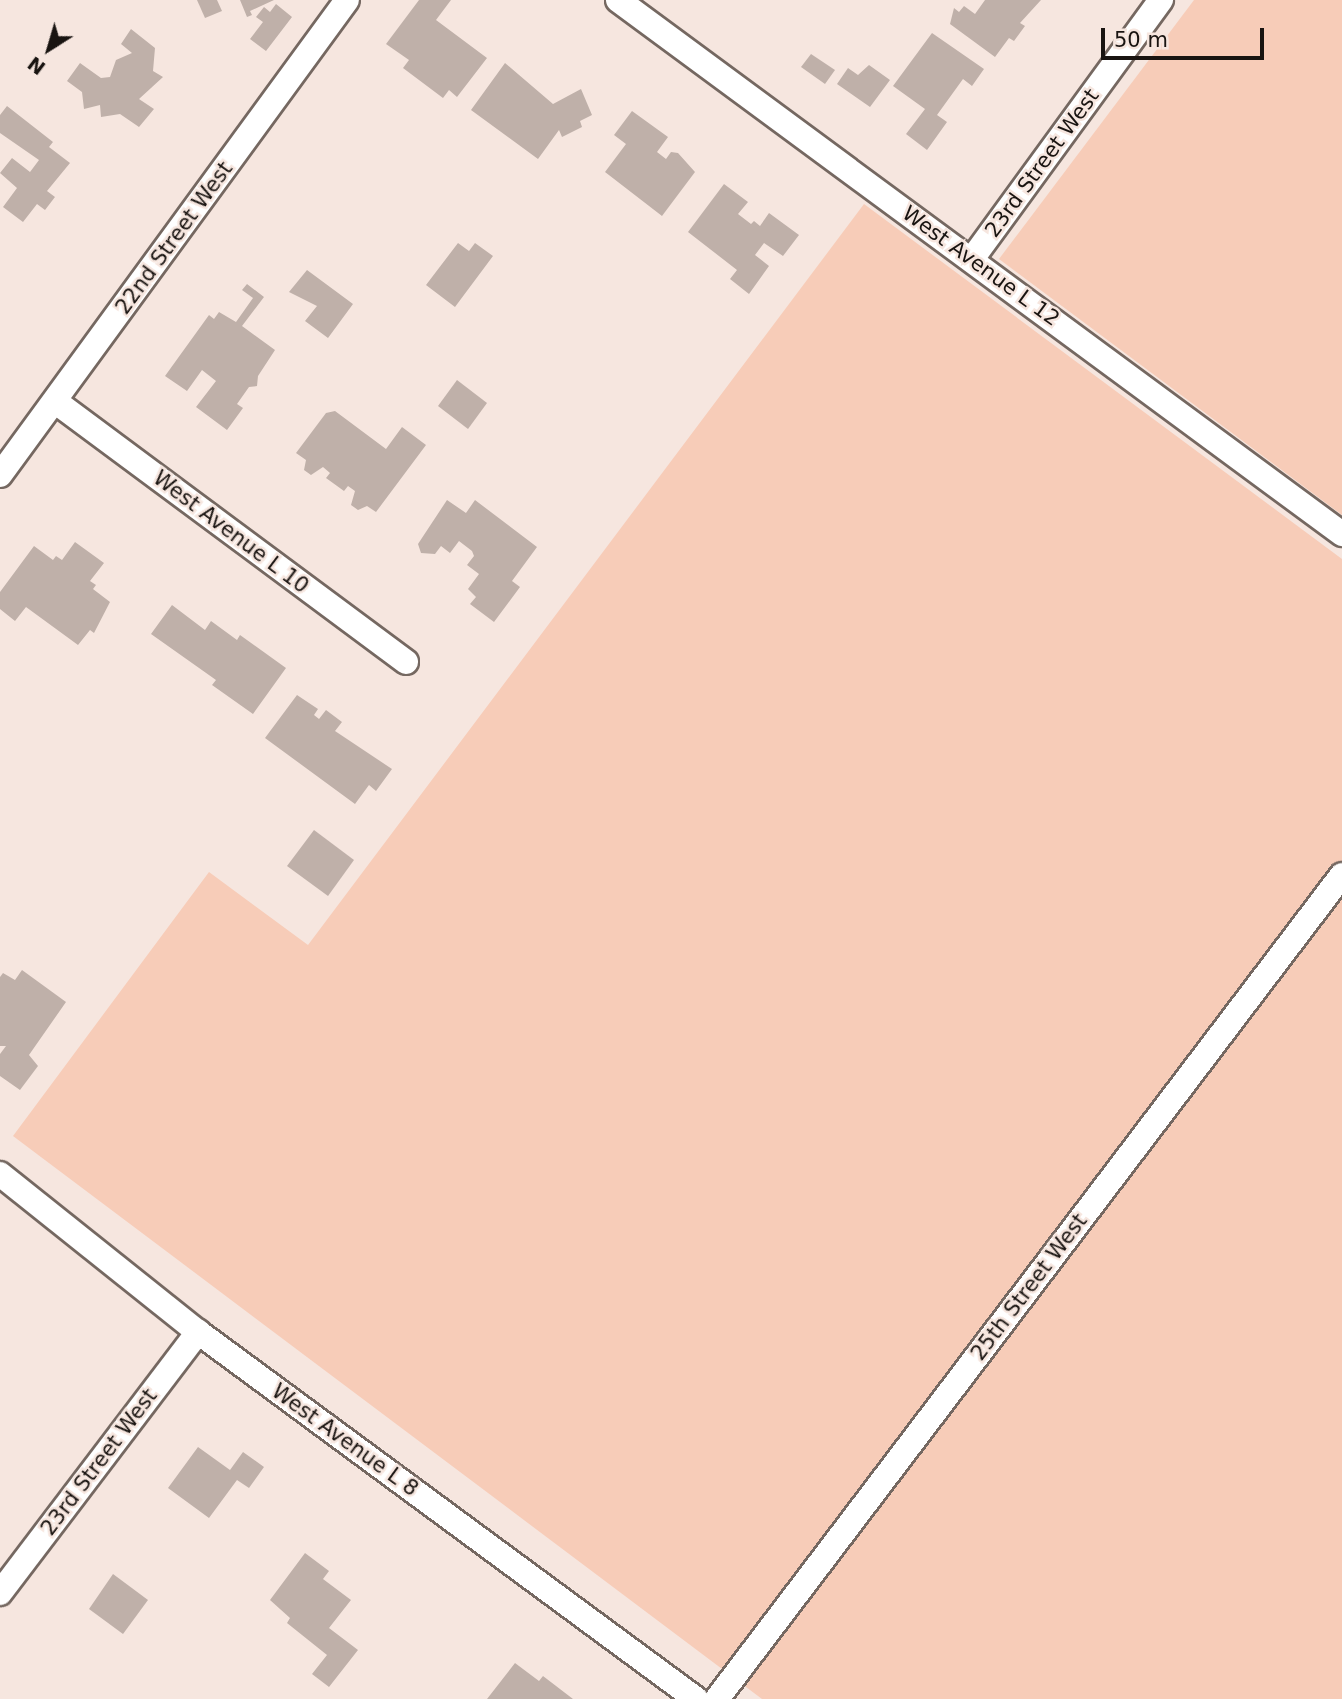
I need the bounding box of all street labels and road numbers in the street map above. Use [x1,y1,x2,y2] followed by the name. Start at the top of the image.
[980,84,1104,242] street label: 23rd Street West
[110,157,238,319] street label: 22nd Street West
[898,201,1064,331] street label: West Avenue L 12
[148,465,314,599] street label: West Avenue L 10
[966,1209,1092,1365] street label: 25th Street West
[267,1378,423,1502] street label: West Avenue L 8
[36,1384,162,1540] street label: 23rd Street West

